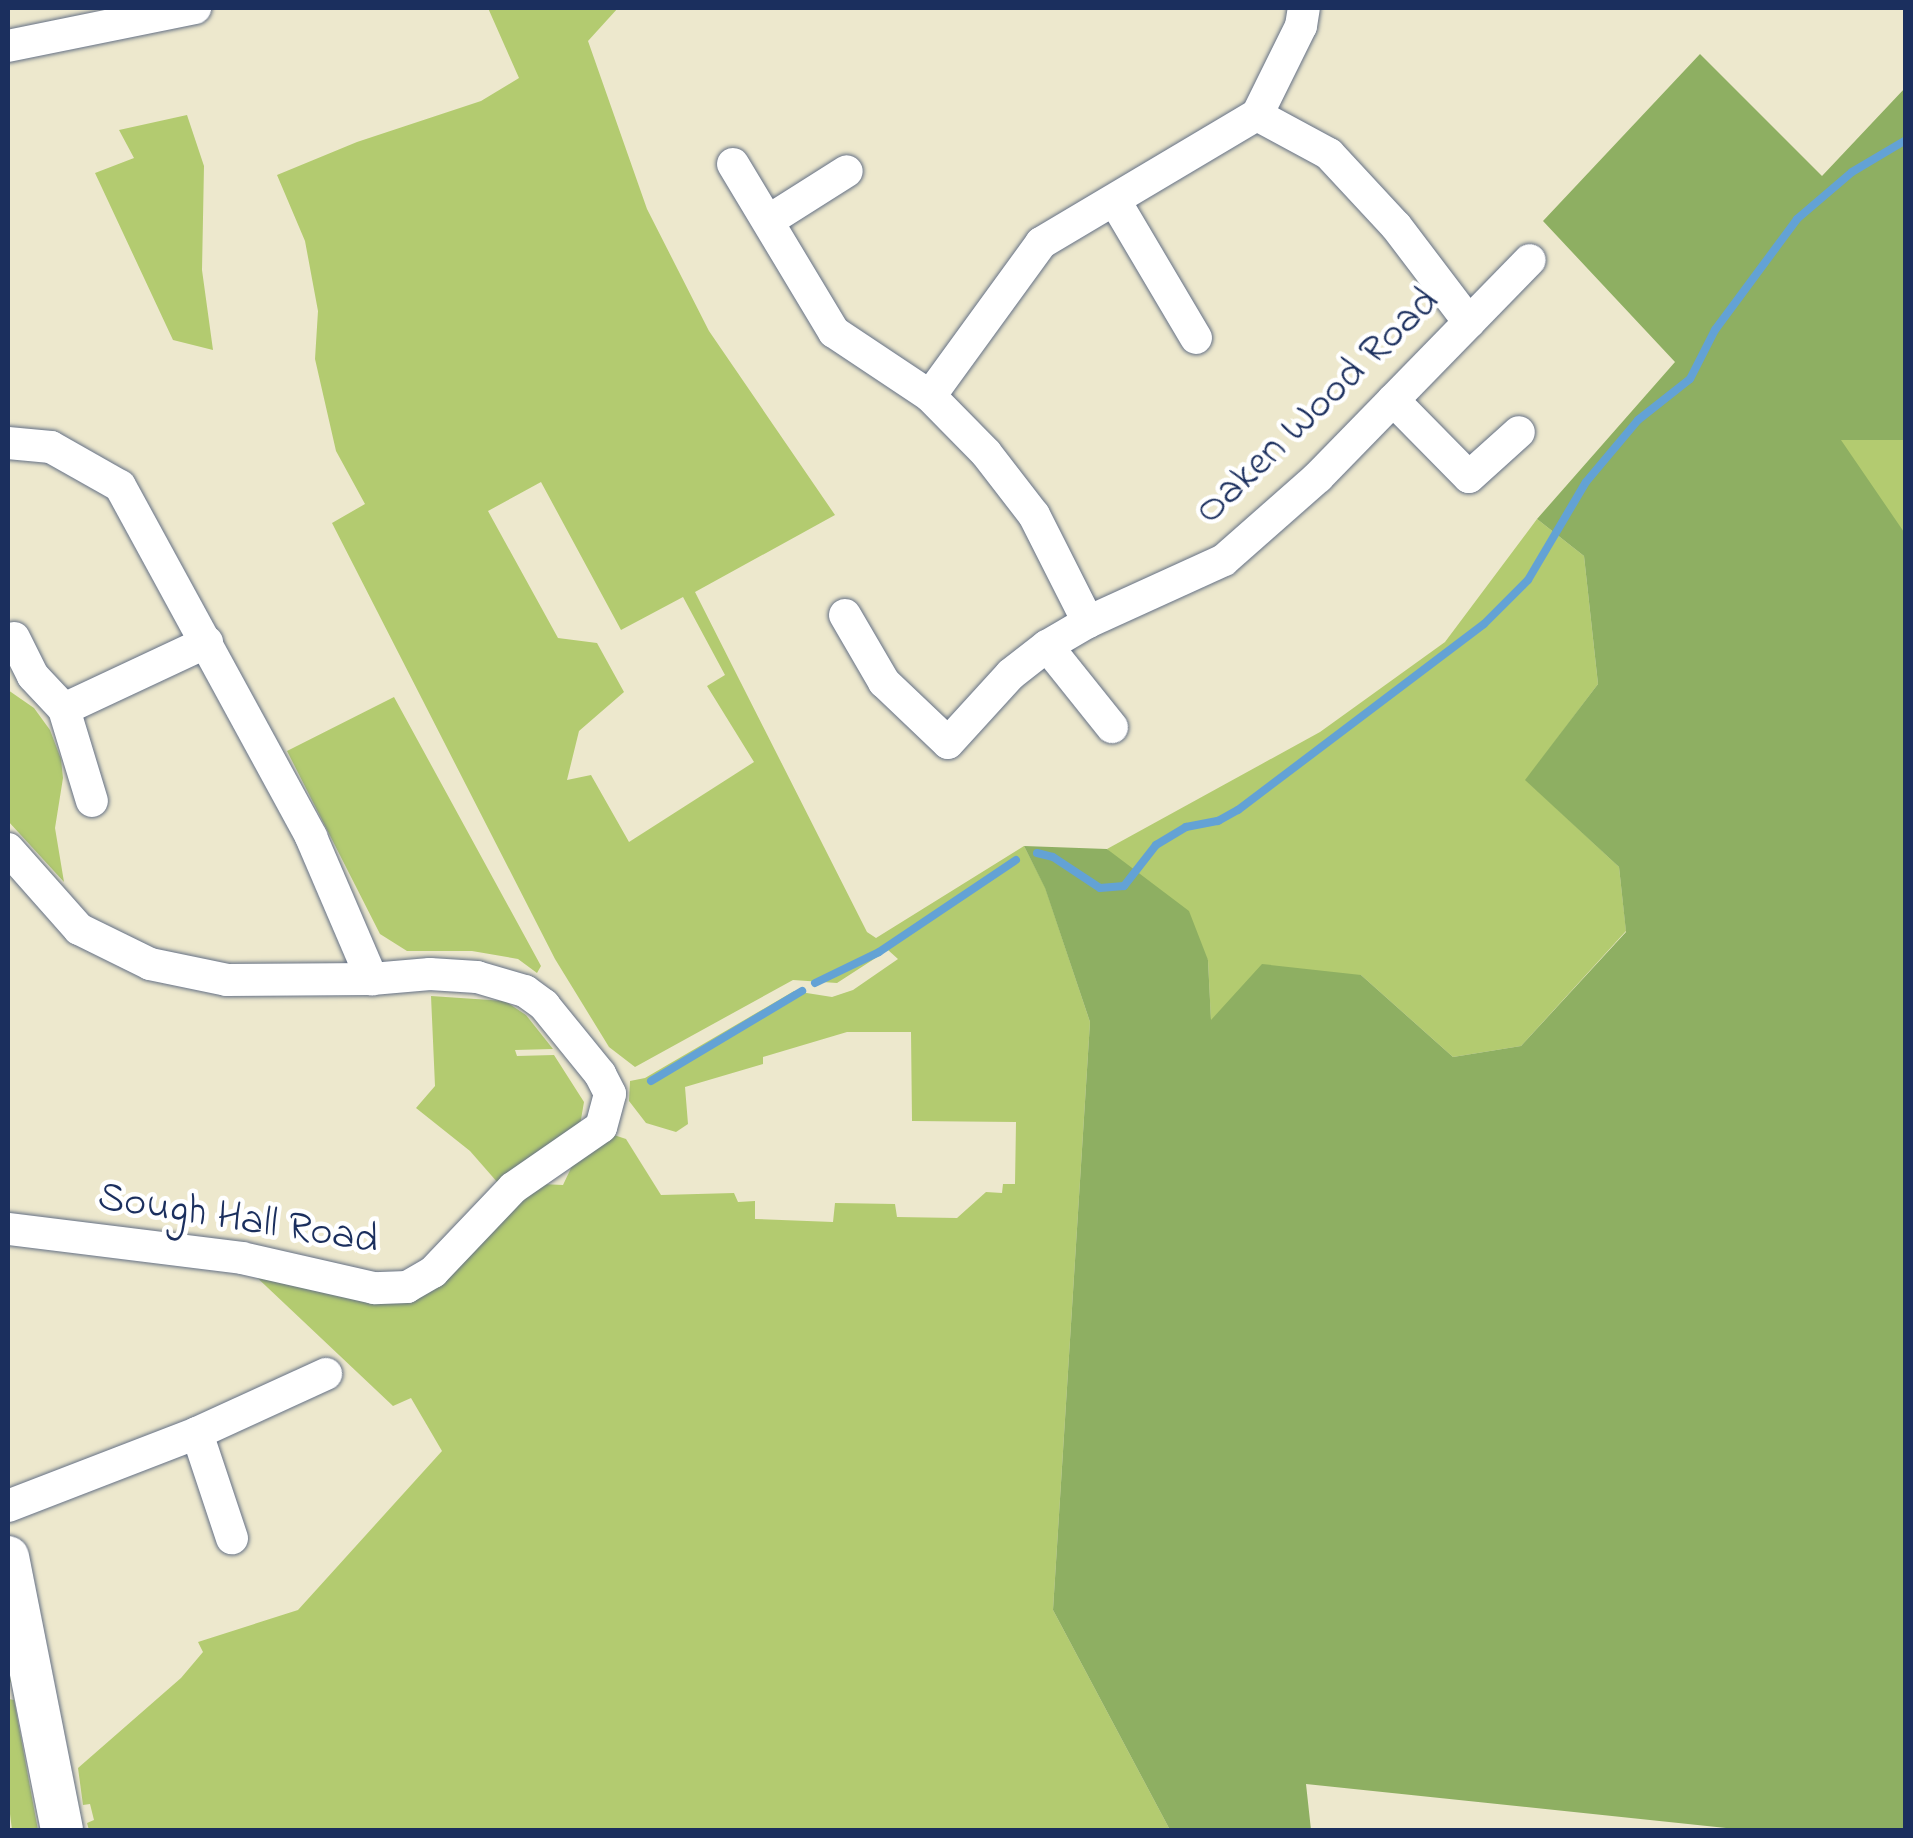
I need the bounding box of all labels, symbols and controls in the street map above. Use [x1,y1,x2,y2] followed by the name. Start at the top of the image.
[1185,278,1451,536] street label: Oaken Wood Road
[94,1173,382,1267] street label: Sough Hall Road

